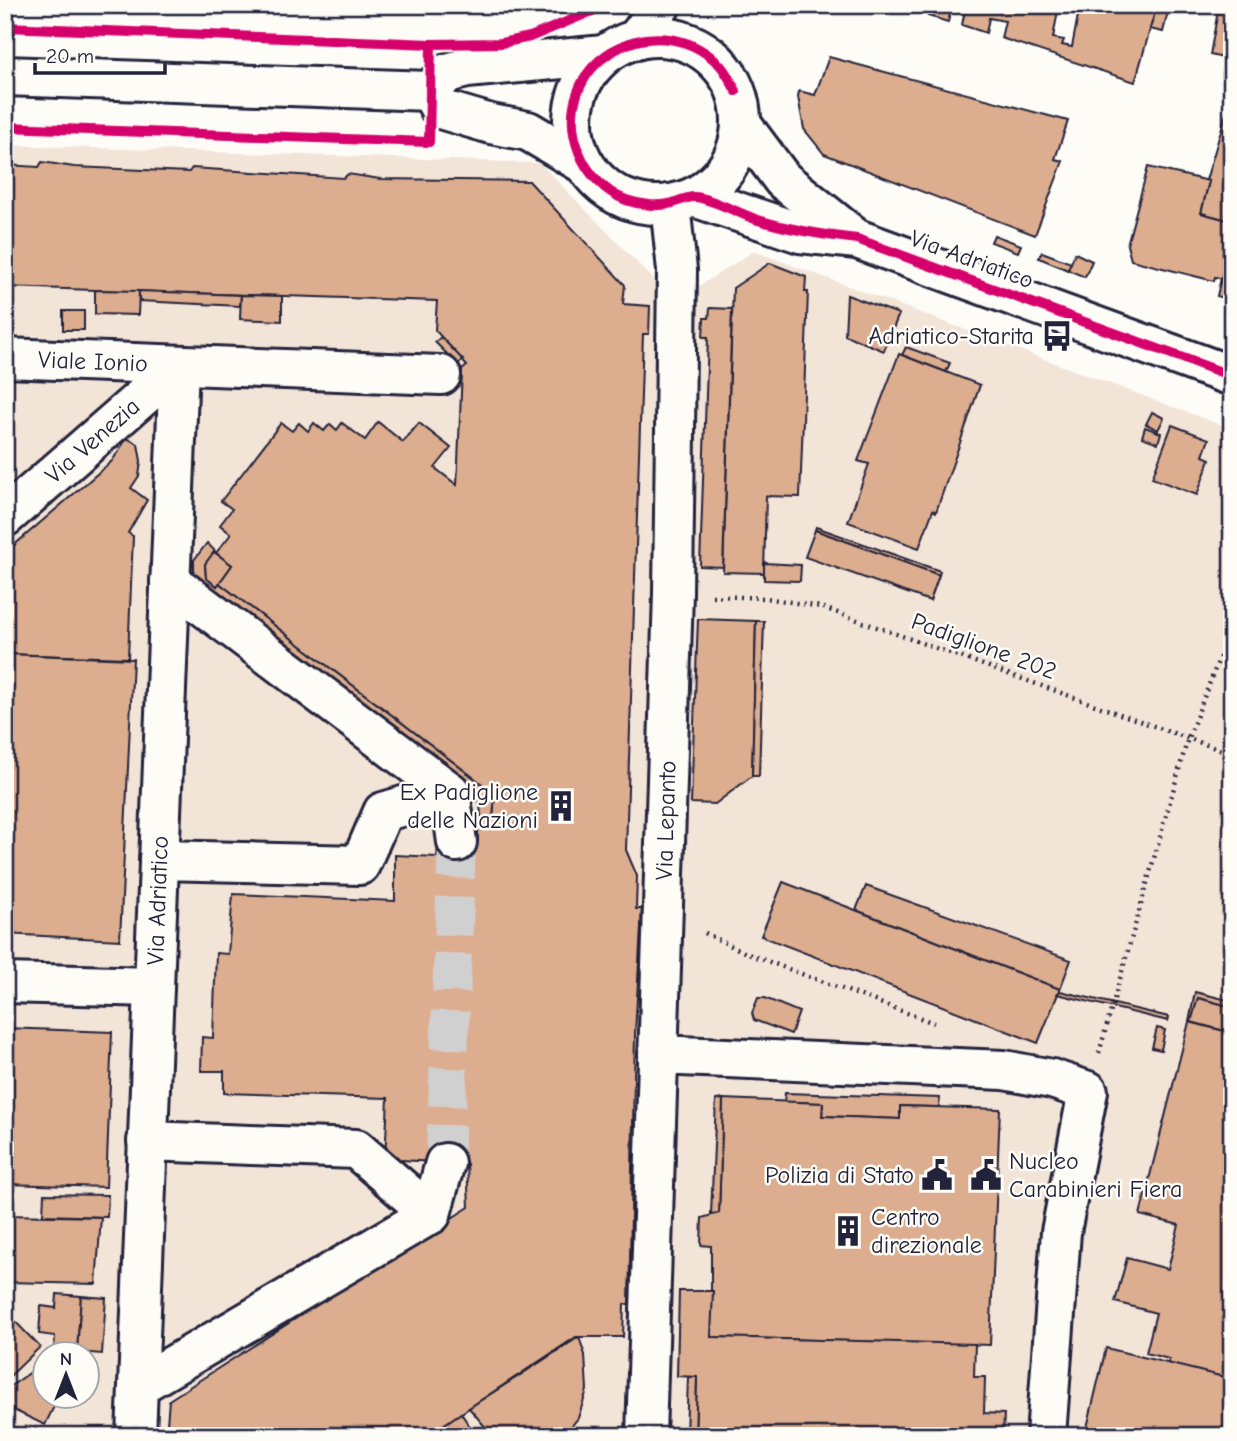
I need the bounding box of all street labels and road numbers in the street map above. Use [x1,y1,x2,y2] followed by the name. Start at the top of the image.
[906,224,1038,294] street label: Via Adriatico
[38,345,148,378] street label: Viale Ionio
[40,392,145,489] street label: Via Venezia
[908,607,1060,685] street label: Padiglione 202
[650,760,682,881] street label: Via Lepanto
[141,835,174,966] street label: Via Adriatico

